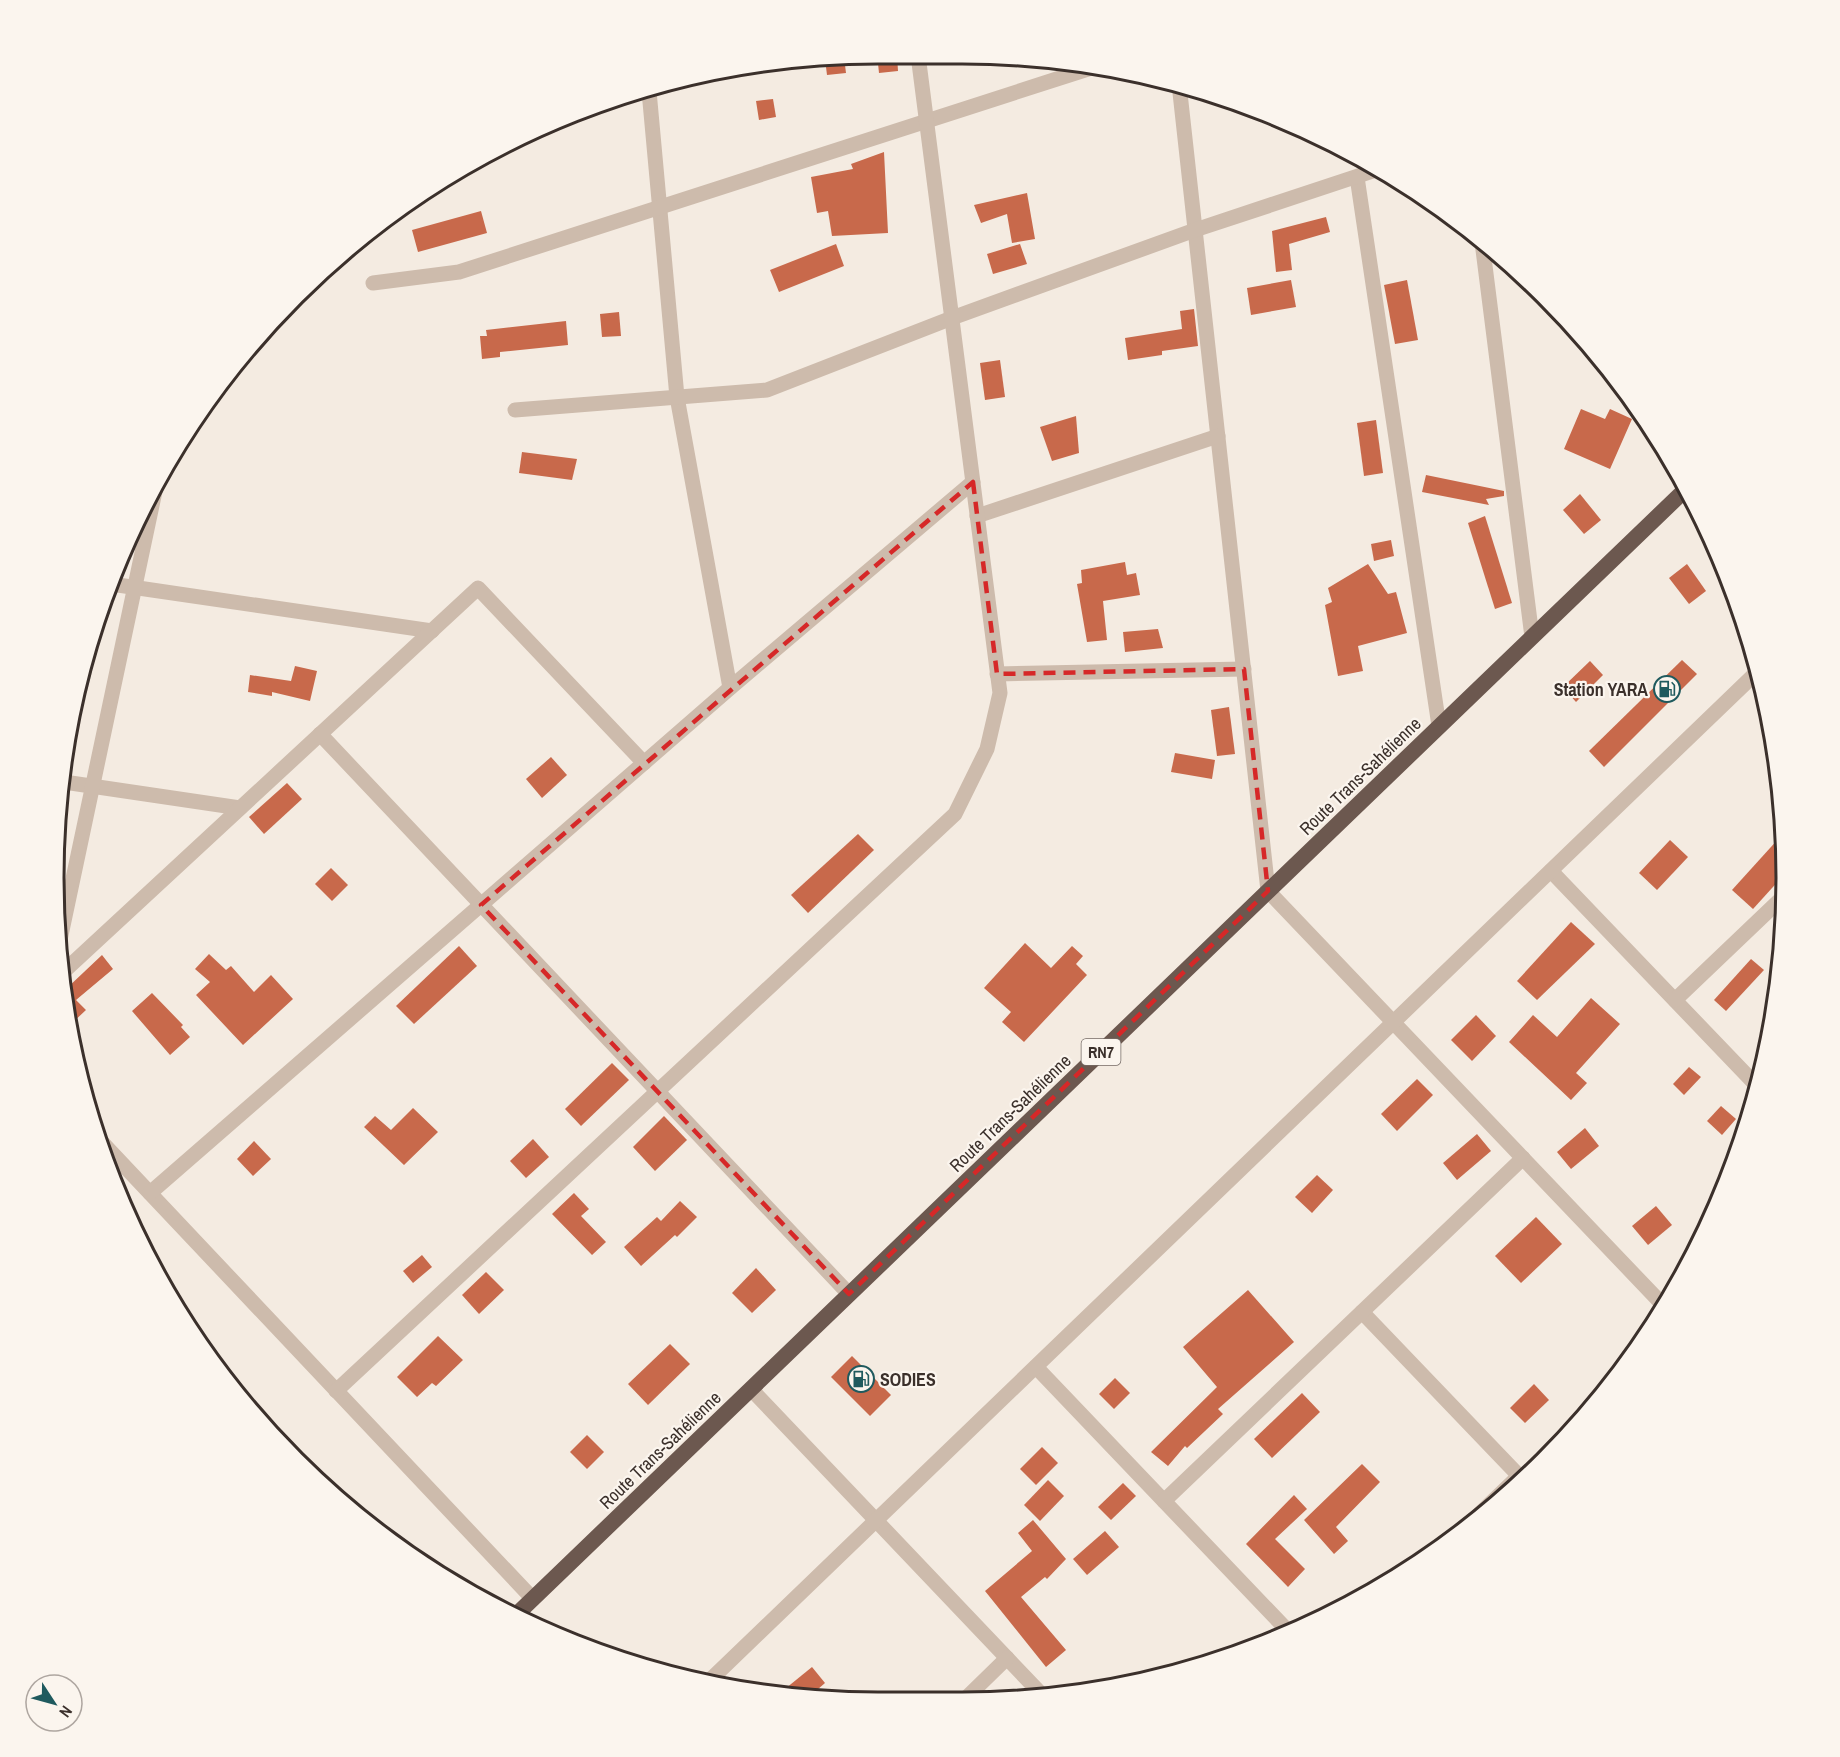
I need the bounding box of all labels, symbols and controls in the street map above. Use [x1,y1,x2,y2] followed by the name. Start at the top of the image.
[1652,674,1682,704] fuel station icon: Station YARA
[1554,677,1648,702] place label: Station YARA
[1294,711,1426,841] street label: Route Trans-Sahélienne
[1082,1039,1120,1065] road number: RN7
[944,1048,1076,1178] street label: Route Trans-Sahélienne
[846,1364,876,1394] fuel station icon: SODIES
[880,1367,936,1392] place label: SODIES
[594,1385,726,1515] street label: Route Trans-Sahélienne
[24,1673,84,1733] north arrow
[54,1702,78,1722] text: N

